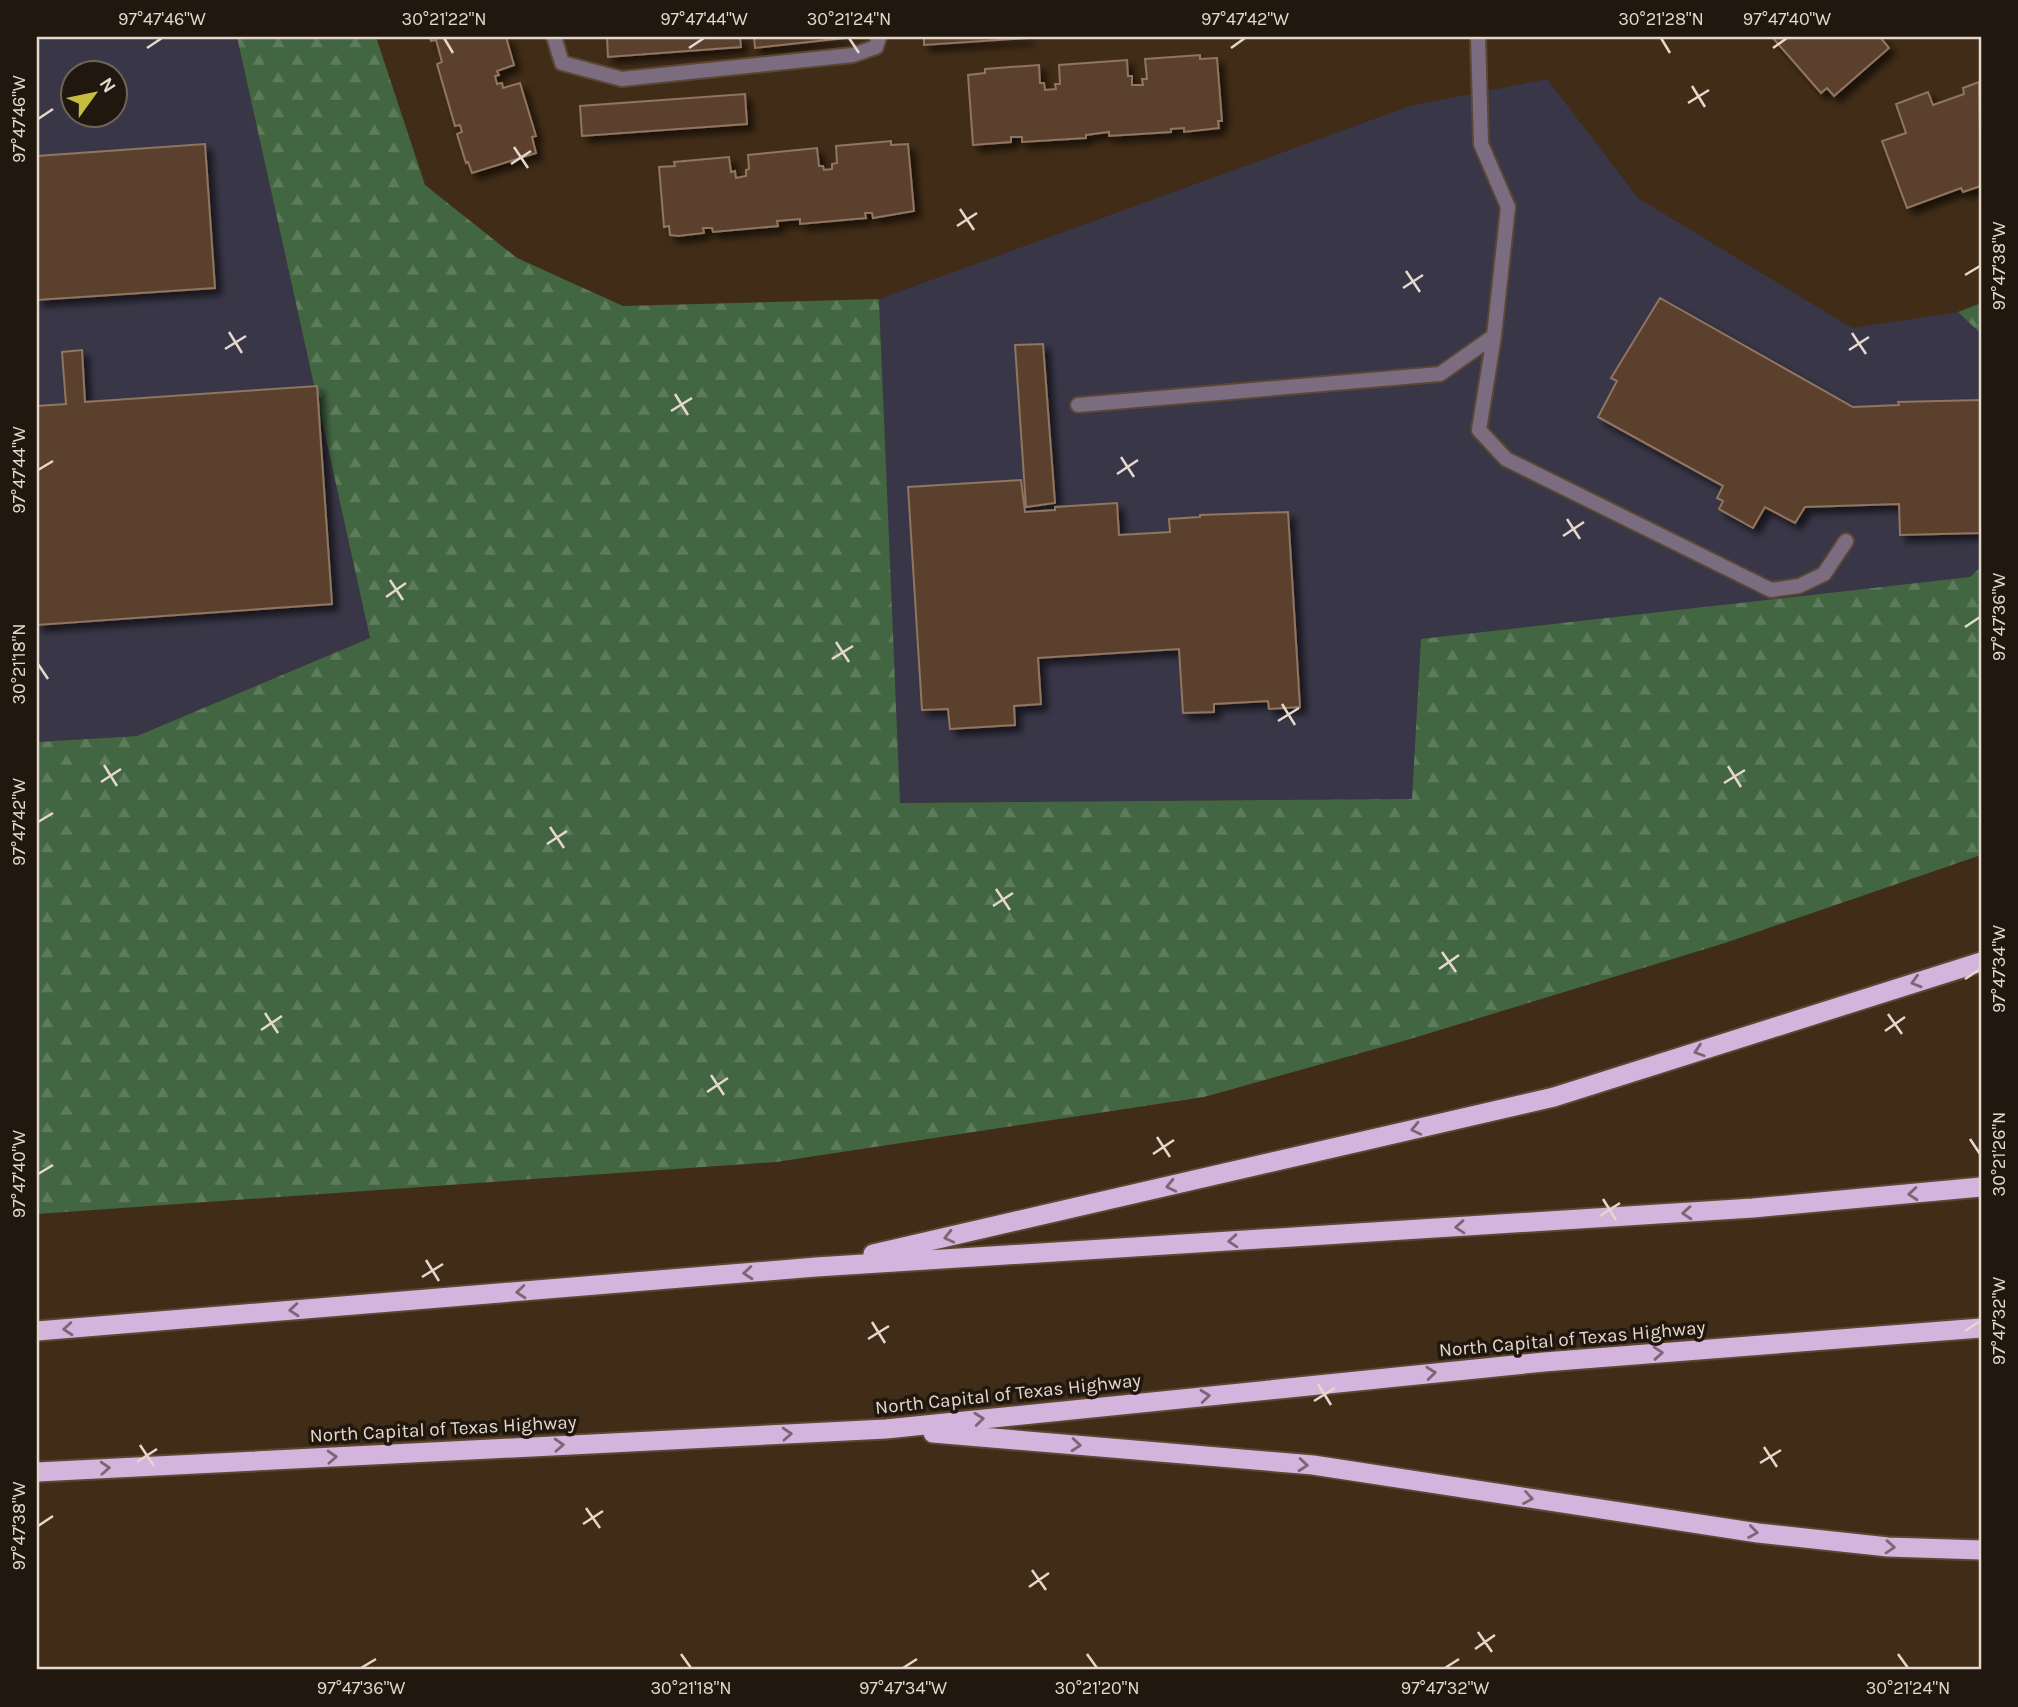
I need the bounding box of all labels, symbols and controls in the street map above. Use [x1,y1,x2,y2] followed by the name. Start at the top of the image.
[118,8,206,30] text: 97°47'46"W
[402,8,486,30] text: 30°21'22"N
[660,8,748,30] text: 97°47'44"W
[807,8,891,30] text: 30°21'24"N
[1201,8,1289,30] text: 97°47'42"W
[1618,8,1704,30] text: 30°21'28"N
[1743,8,1831,30] text: 97°47'40"W
[60,60,130,130] north arrow
[94,74,120,97] text: N
[8,75,30,163] text: 97°47'46"W
[1988,221,2010,311] text: 97°47'38"W
[8,426,30,514] text: 97°47'44"W
[1988,573,2010,661] text: 97°47'36"W
[8,623,30,705] text: 30°21'18"N
[8,778,30,866] text: 97°47'42"W
[1988,925,2010,1013] text: 97°47'34"W
[1910,974,1922,989] one-way arrow
[1693,1043,1706,1057] one-way arrow
[1988,1112,2010,1196] text: 30°21'26"N
[1410,1121,1422,1135] one-way arrow
[8,1130,30,1218] text: 97°47'40"W
[1165,1177,1177,1192] one-way arrow
[1907,1186,1919,1201] one-way arrow
[1681,1205,1692,1220] one-way arrow
[1454,1219,1465,1234] one-way arrow
[943,1228,955,1243] one-way arrow
[1227,1233,1238,1248] one-way arrow
[742,1265,753,1280] one-way arrow
[1988,1277,2010,1365] text: 97°47'32"W
[515,1284,526,1299] one-way arrow
[289,1302,300,1317] one-way arrow
[1438,1316,1706,1362] street label: North Capital of Texas Highway
[62,1321,73,1336] one-way arrow
[1653,1346,1664,1361] one-way arrow
[1426,1366,1437,1381] one-way arrow
[874,1369,1142,1419] street label: North Capital of Texas Highway
[1199,1389,1211,1404] one-way arrow
[309,1411,577,1447] street label: North Capital of Texas Highway
[973,1412,985,1427] one-way arrow
[781,1426,792,1441] one-way arrow
[1071,1437,1082,1452] one-way arrow
[554,1438,565,1453] one-way arrow
[327,1449,338,1464] one-way arrow
[1298,1457,1309,1472] one-way arrow
[100,1461,111,1476] one-way arrow
[8,1481,30,1571] text: 97°47'38"W
[1522,1490,1534,1505] one-way arrow
[1747,1524,1759,1539] one-way arrow
[1885,1539,1896,1554] one-way arrow
[317,1677,405,1699] text: 97°47'36"W
[650,1677,732,1699] text: 30°21'18"N
[859,1677,947,1699] text: 97°47'34"W
[1054,1677,1140,1699] text: 30°21'20"N
[1401,1677,1489,1699] text: 97°47'32"W
[1866,1677,1950,1699] text: 30°21'24"N

